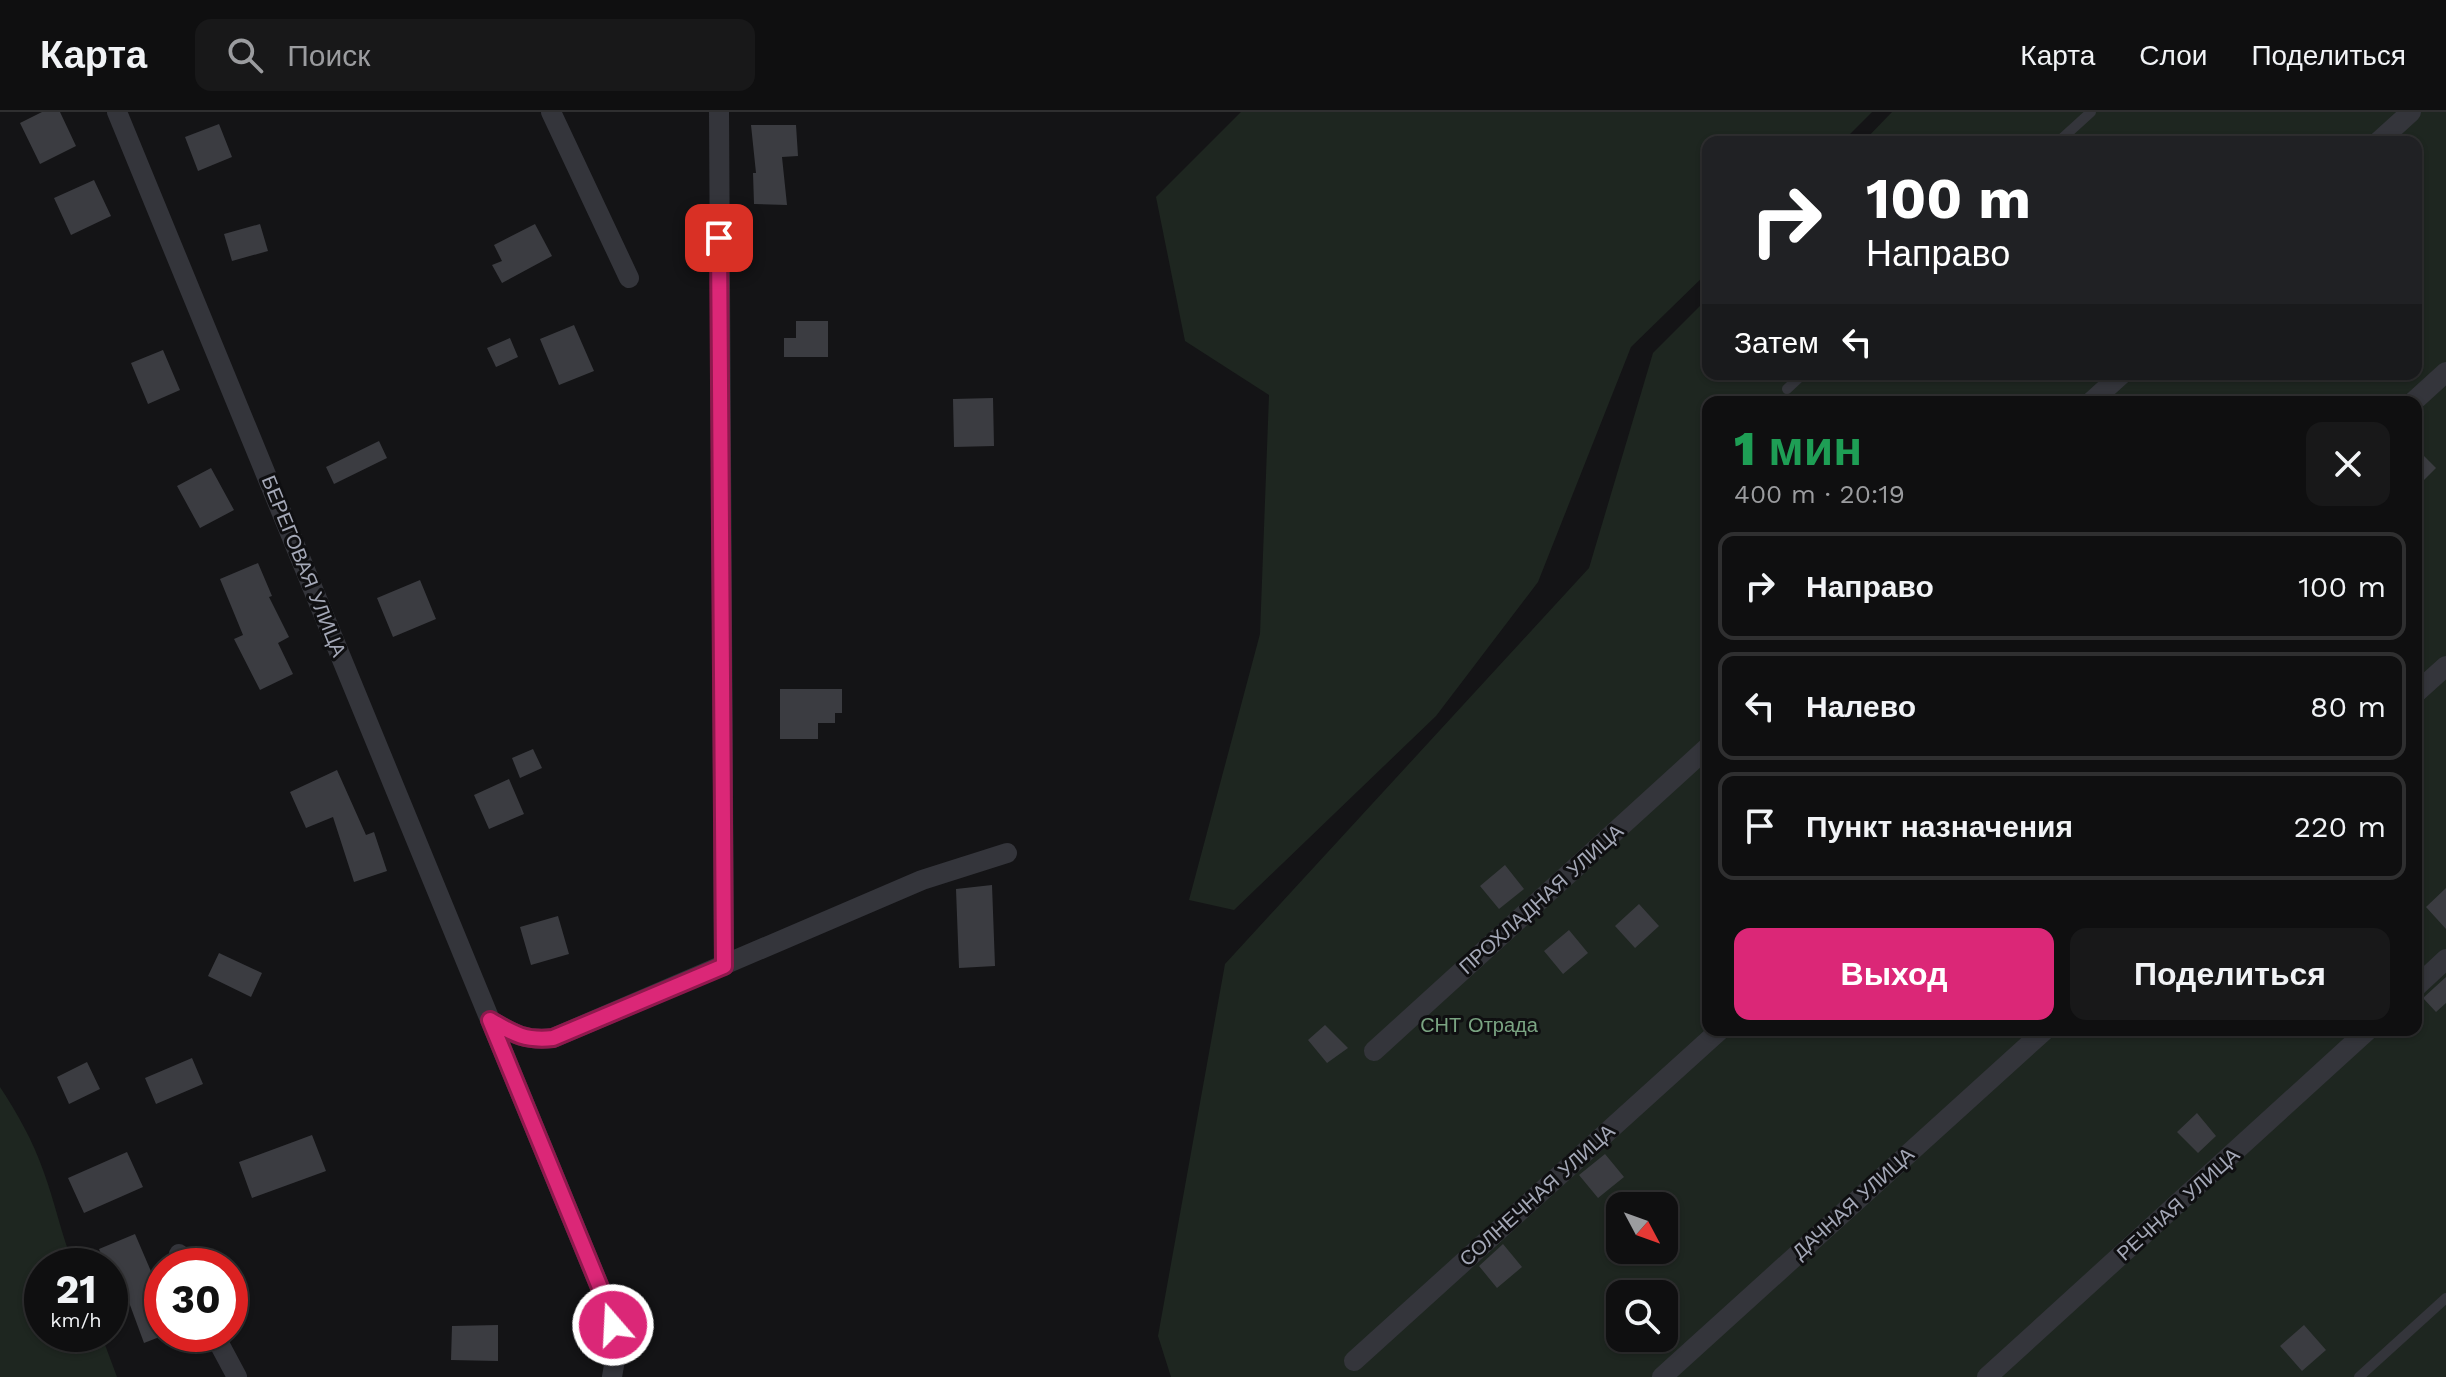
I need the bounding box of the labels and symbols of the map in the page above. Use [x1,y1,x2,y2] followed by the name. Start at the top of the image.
[685,204,753,272] pin
[257,472,352,661] street label: БЕРЕГОВАЯ УЛИЦА
[1454,818,1629,979] street label: ПРОХЛАДНАЯ УЛИЦА
[1420,1013,1539,1037] park label: СНТ Отрада
[1455,1119,1620,1271] street label: СОЛНЕЧНАЯ УЛИЦА
[1787,1142,1919,1264] street label: ДАЧНАЯ УЛИЦА
[2112,1142,2245,1265] street label: РЕЧНАЯ УЛИЦА
[1606,1192,1678,1264] north arrow
[144,1248,248,1352] speed limit sign: 30
[571,1283,655,1367] position arrow

